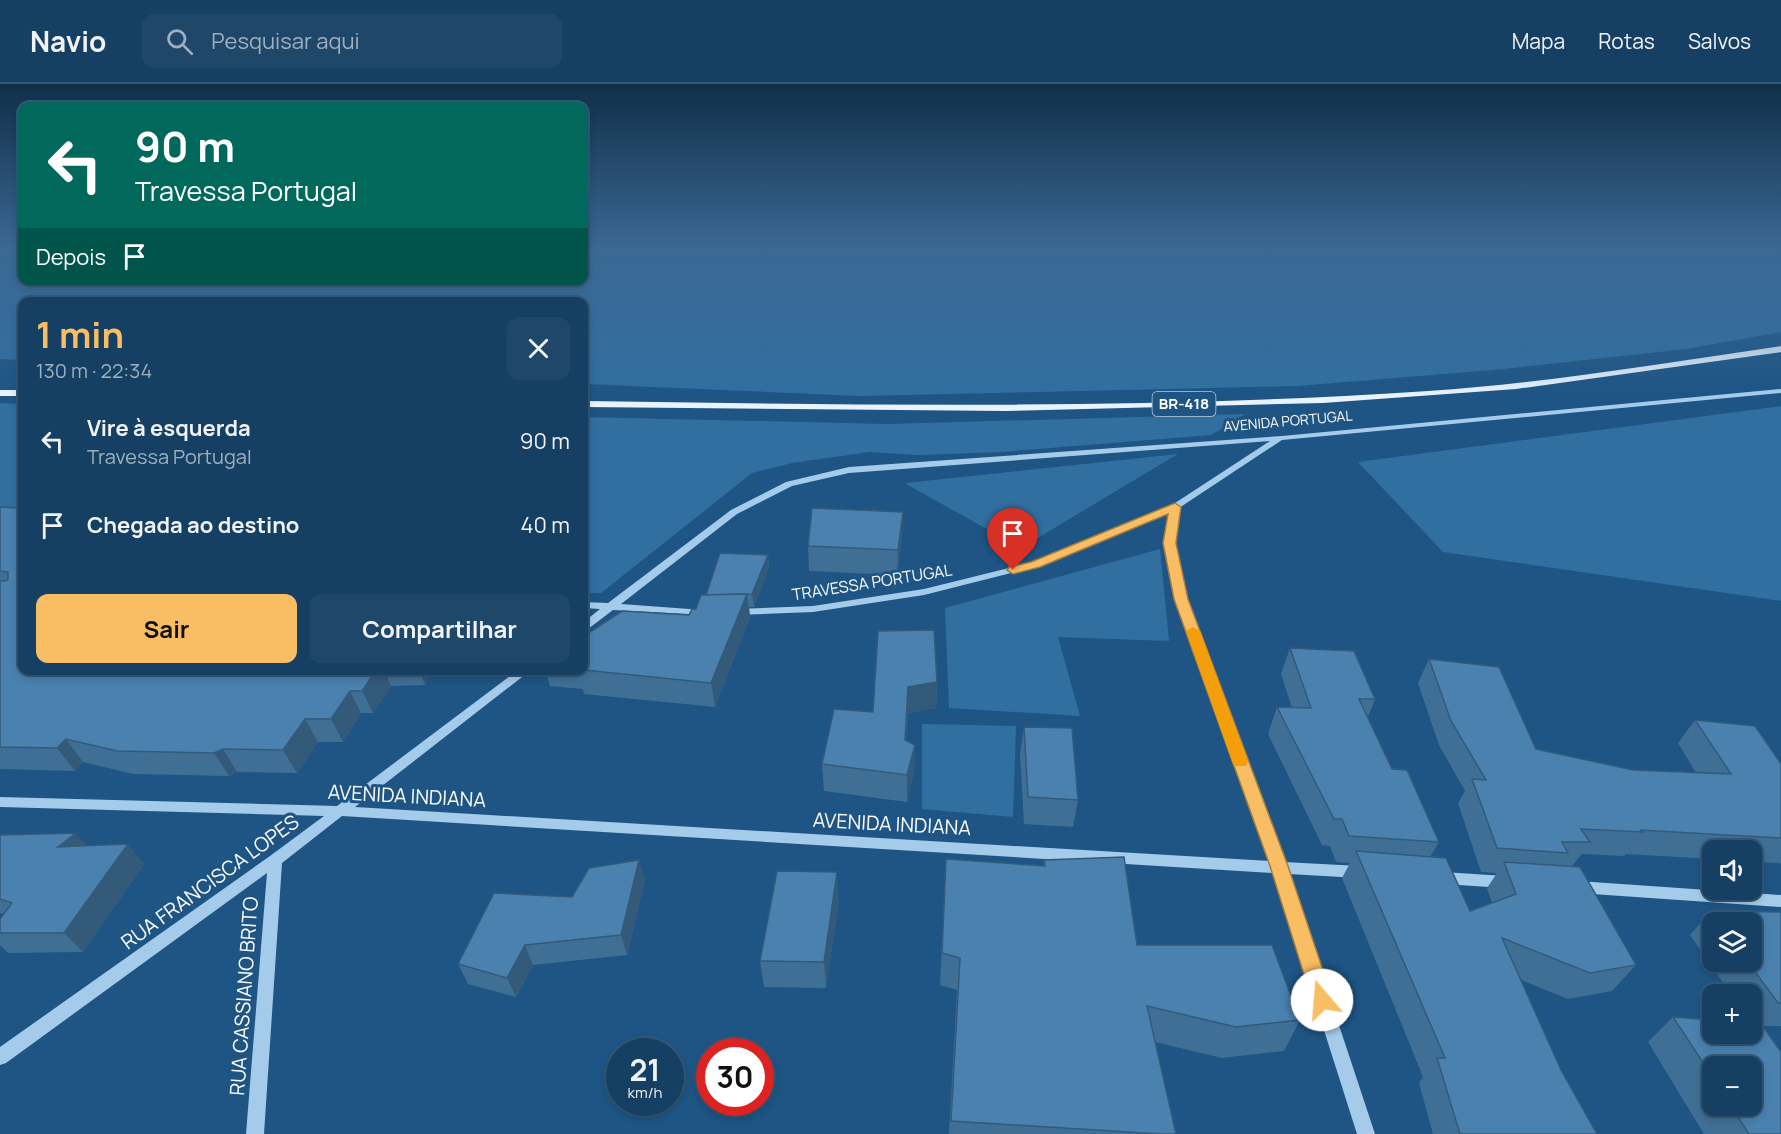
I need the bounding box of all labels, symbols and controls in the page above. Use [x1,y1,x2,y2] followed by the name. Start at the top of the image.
[142,14,562,68] search box
[30,22,106,60] text: Navio
[163,25,196,58] icon: search
[211,26,360,56] text: Pesquisar aqui
[1512,27,1565,55] text: Mapa
[1598,27,1655,55] text: Rotas
[1688,27,1751,55] text: Salvos
[135,117,235,175] text: 90 m
[36,126,114,204] icon: left
[135,172,357,209] text: Travessa Portugal
[118,240,151,273] icon: arrive
[36,242,106,272] text: Depois
[36,310,124,359] text: 1 min
[507,317,570,380] button: close
[36,357,152,384] text: 130 m · 22:34
[1152,392,1216,416] road number: BR-418
[1223,405,1353,436] street label: AVENIDA PORTUGAL
[87,413,251,443] text: Vire à esquerda
[36,425,69,458] icon: left
[520,426,570,456] text: 90 m
[87,443,252,470] text: Travessa Portugal
[987,508,1038,570] pin
[36,509,69,542] icon: arrive
[87,510,299,540] text: Chegada ao destino
[521,510,570,540] text: 40 m
[996,517,1029,550] icon: arrive
[790,558,954,606] street label: TRAVESSA PORTUGAL
[36,594,297,663] button: Sair
[309,594,570,663] button: Compartilhar
[327,778,487,813] street label: AVENIDA INDIANA
[812,806,972,841] street label: AVENIDA INDIANA
[116,808,304,955] street label: RUA FRANCISCA LOPES
[1702,840,1762,1116] map controls
[1702,840,1762,900] button: sound
[223,896,264,1096] street label: RUA CASSIANO BRITO
[1702,912,1762,972] button: layers
[1290,968,1354,1032] position arrow
[1702,984,1762,1044] button: +
[696,1038,774,1116] speed limit sign: 30
[629,1049,661,1090] text: 21
[1702,1056,1762,1116] button: −
[628,1082,662,1103] text: km/h

